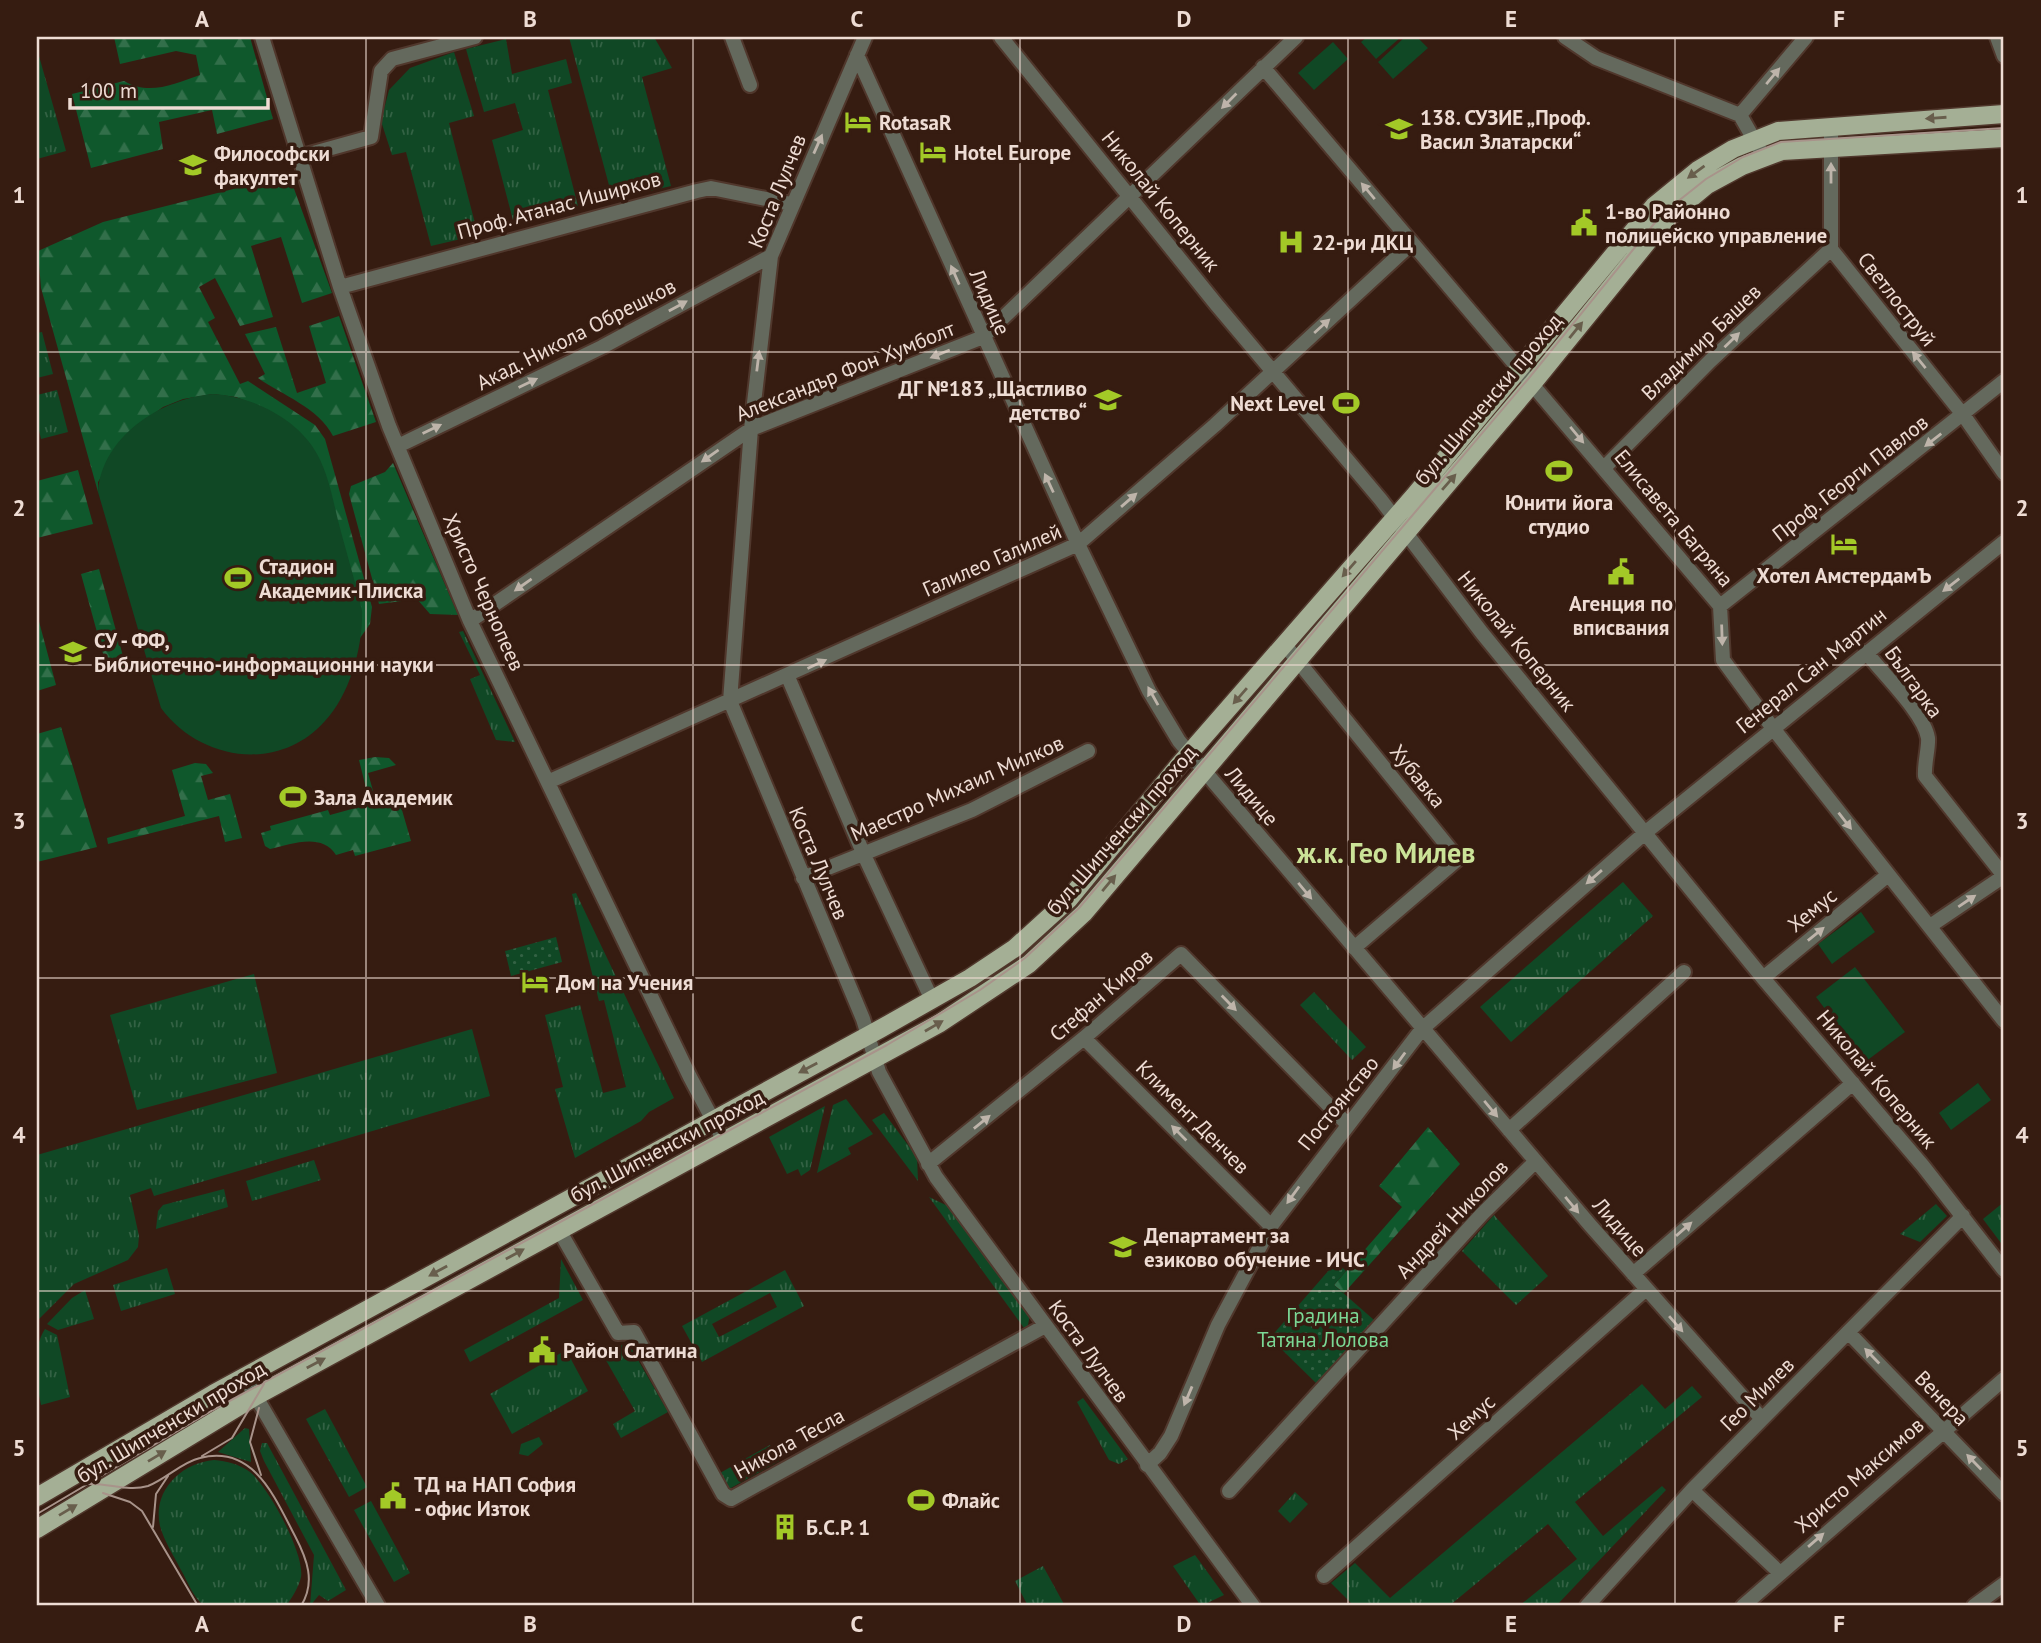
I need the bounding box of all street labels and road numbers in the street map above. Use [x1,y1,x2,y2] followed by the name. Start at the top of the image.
[1096,125,1226,277] street label: Николай Коперник
[742,130,812,252] street label: Коста Лулчев
[454,165,664,245] street label: Проф. Атанас Иширков
[1852,246,1942,352] street label: Светлоструй
[963,264,1016,339] street label: Лидице
[472,272,680,396] street label: Акад. Никола Обрешков
[1635,278,1767,406] street label: Владимир Башев
[1408,308,1568,490] street label: бул. Шипченски проход
[732,314,959,427] street label: Александър Фон Хумболт
[1767,409,1933,547] street label: Проф. Георги Павлов
[1609,444,1739,592] street label: Елисавета Багряна
[437,509,531,675] street label: Христо Чернопеев
[918,517,1066,603] street label: Галилео Галилей
[1452,565,1582,717] street label: Николай Коперник
[1730,601,1892,739] street label: Генерал Сан Мартин
[1879,641,1949,723] street label: Българка
[846,729,1068,847] street label: Маестро Михаил Милков
[1384,739,1452,813] street label: Хубавка
[1040,740,1202,920] street label: бул. Шипченски проход
[1219,760,1285,831] street label: Лидице
[783,802,855,924] street label: Коста Лулчев
[1782,882,1842,938] street label: Хемус
[1044,943,1158,1047] street label: Стефан Киров
[1811,1004,1943,1154] street label: Николай Коперник
[1292,1050,1384,1156] street label: Постоянство
[1130,1054,1256,1180] street label: Климент Денчев
[565,1083,769,1209] street label: бул. Шипченски проход
[1390,1154,1514,1284] street label: Андрей Николов
[1586,1191,1653,1262] street label: Лидице
[1043,1294,1135,1408] street label: Коста Лулчев
[1714,1351,1800,1437] street label: Гео Милев
[72,1355,270,1489] street label: бул. Шипченски проход
[1909,1365,1975,1431] street label: Венера
[1441,1388,1501,1446] street label: Хемус
[729,1402,849,1484] street label: Никола Тесла
[1789,1411,1929,1539] street label: Христо Максимов

